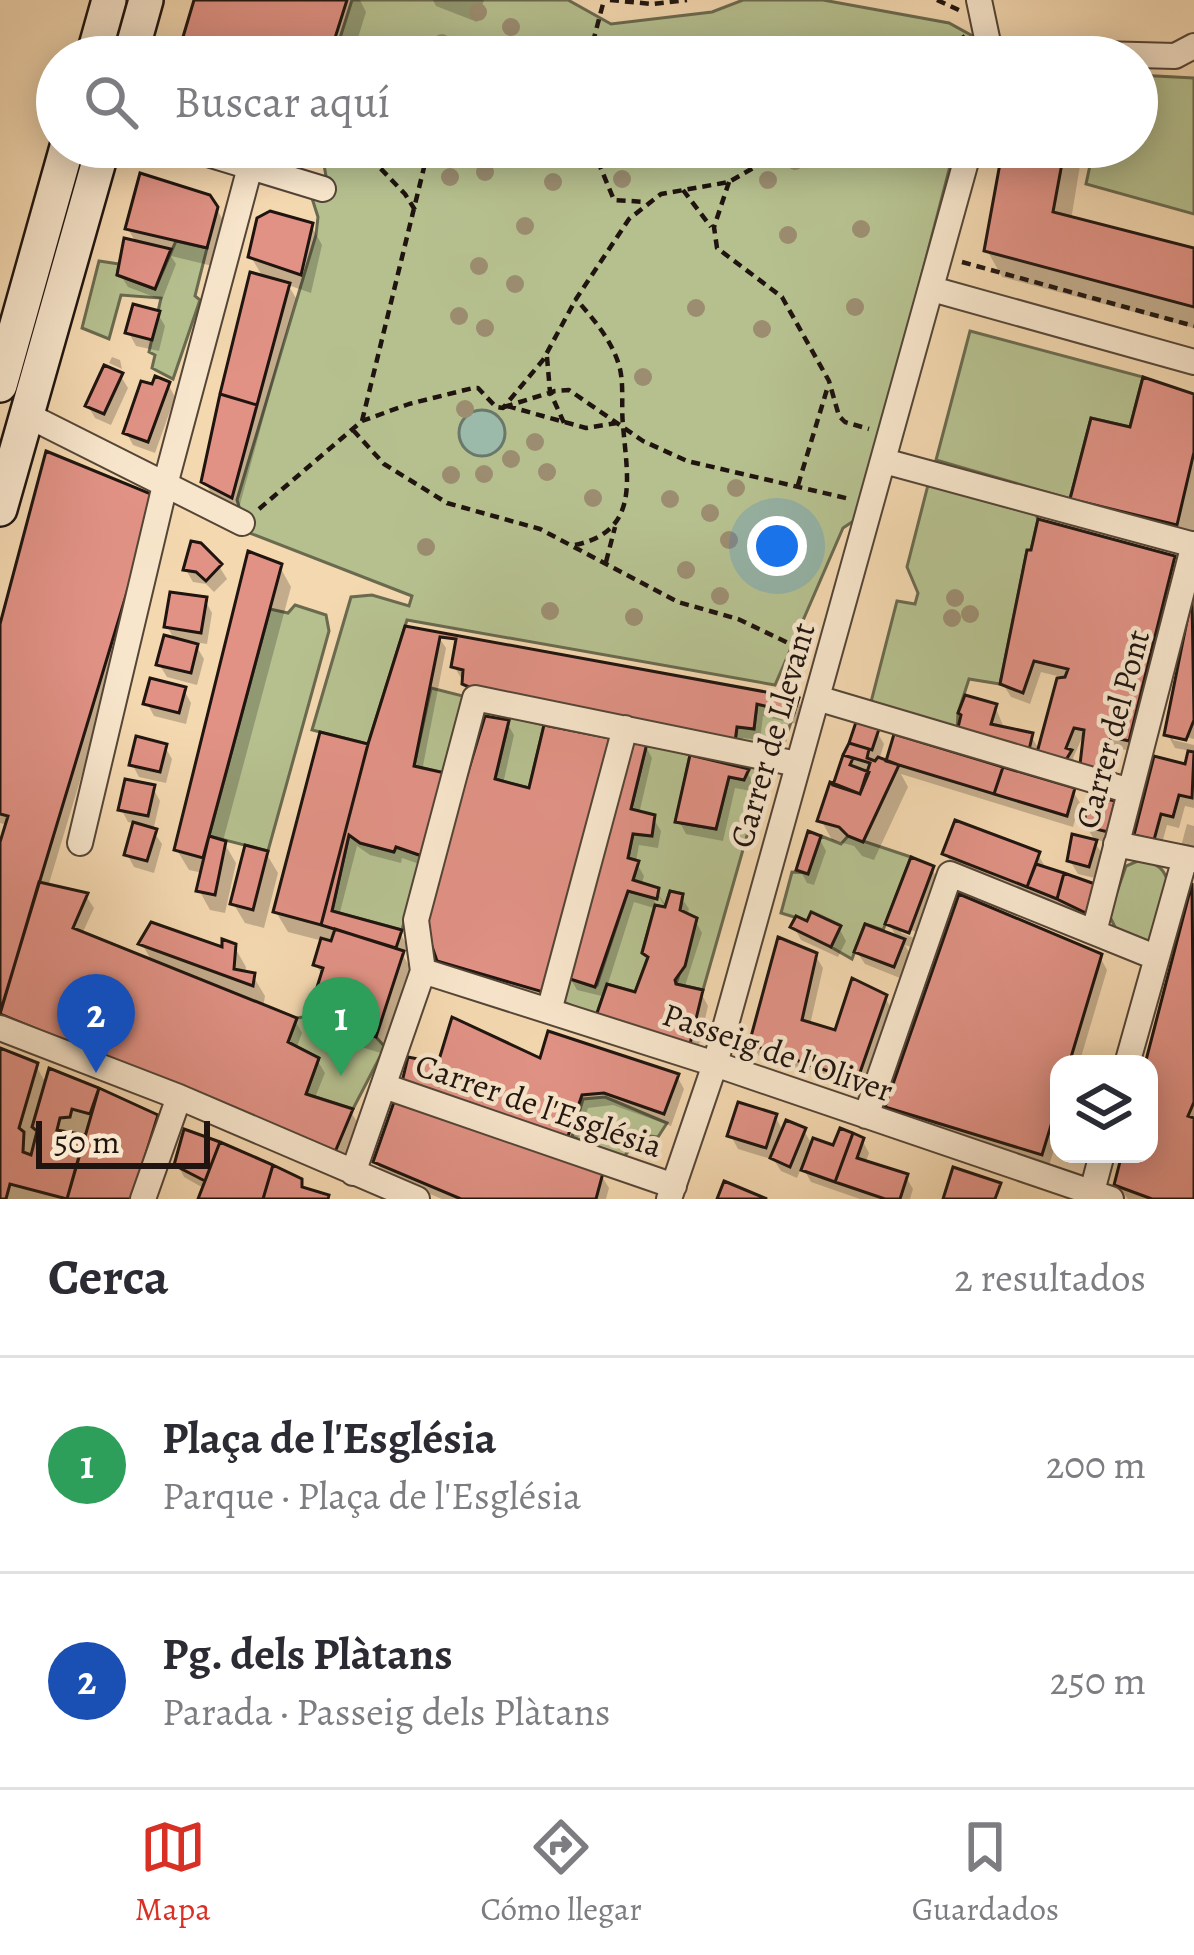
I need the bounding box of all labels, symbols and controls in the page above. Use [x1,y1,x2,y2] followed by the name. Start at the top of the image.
[36,36,1158,168] search box
[78,69,144,135] icon: search
[174,71,390,133] text: Buscar aquí
[747,516,807,576] your location
[718,617,826,853] street label: Carrer de Llevant
[1064,624,1160,833] street label: Carrer del Pont
[57,974,135,1073] pin: 2
[302,977,380,1076] pin: 1
[657,991,899,1113] street label: Passeig de l'Oliver
[410,1042,669,1168] street label: Carrer de l'Església
[1050,1055,1158,1163] map controls
[1050,1055,1158,1163] button: layers
[36,1115,210,1168] scale bar
[54,1119,120,1164] text: 50 m
[48,1242,169,1312] text: Cerca
[954,1251,1146,1304] text: 2 resultados
[162,1407,497,1469] text: Plaça de l'Església
[80,1438,94,1491] text: 1
[1046,1438,1146,1491] text: 200 m
[162,1469,581,1522] text: Parque · Plaça de l'Església
[162,1623,453,1685] text: Pg. dels Plàtans
[78,1654,96,1707] text: 2
[1050,1654,1146,1707] text: 250 m
[162,1685,610,1738] text: Parada · Passeig dels Plàtans
[135,1814,211,1931] tab: Mapa
[480,1814,642,1931] tab: Cómo llegar
[912,1814,1059,1931] tab: Guardados

